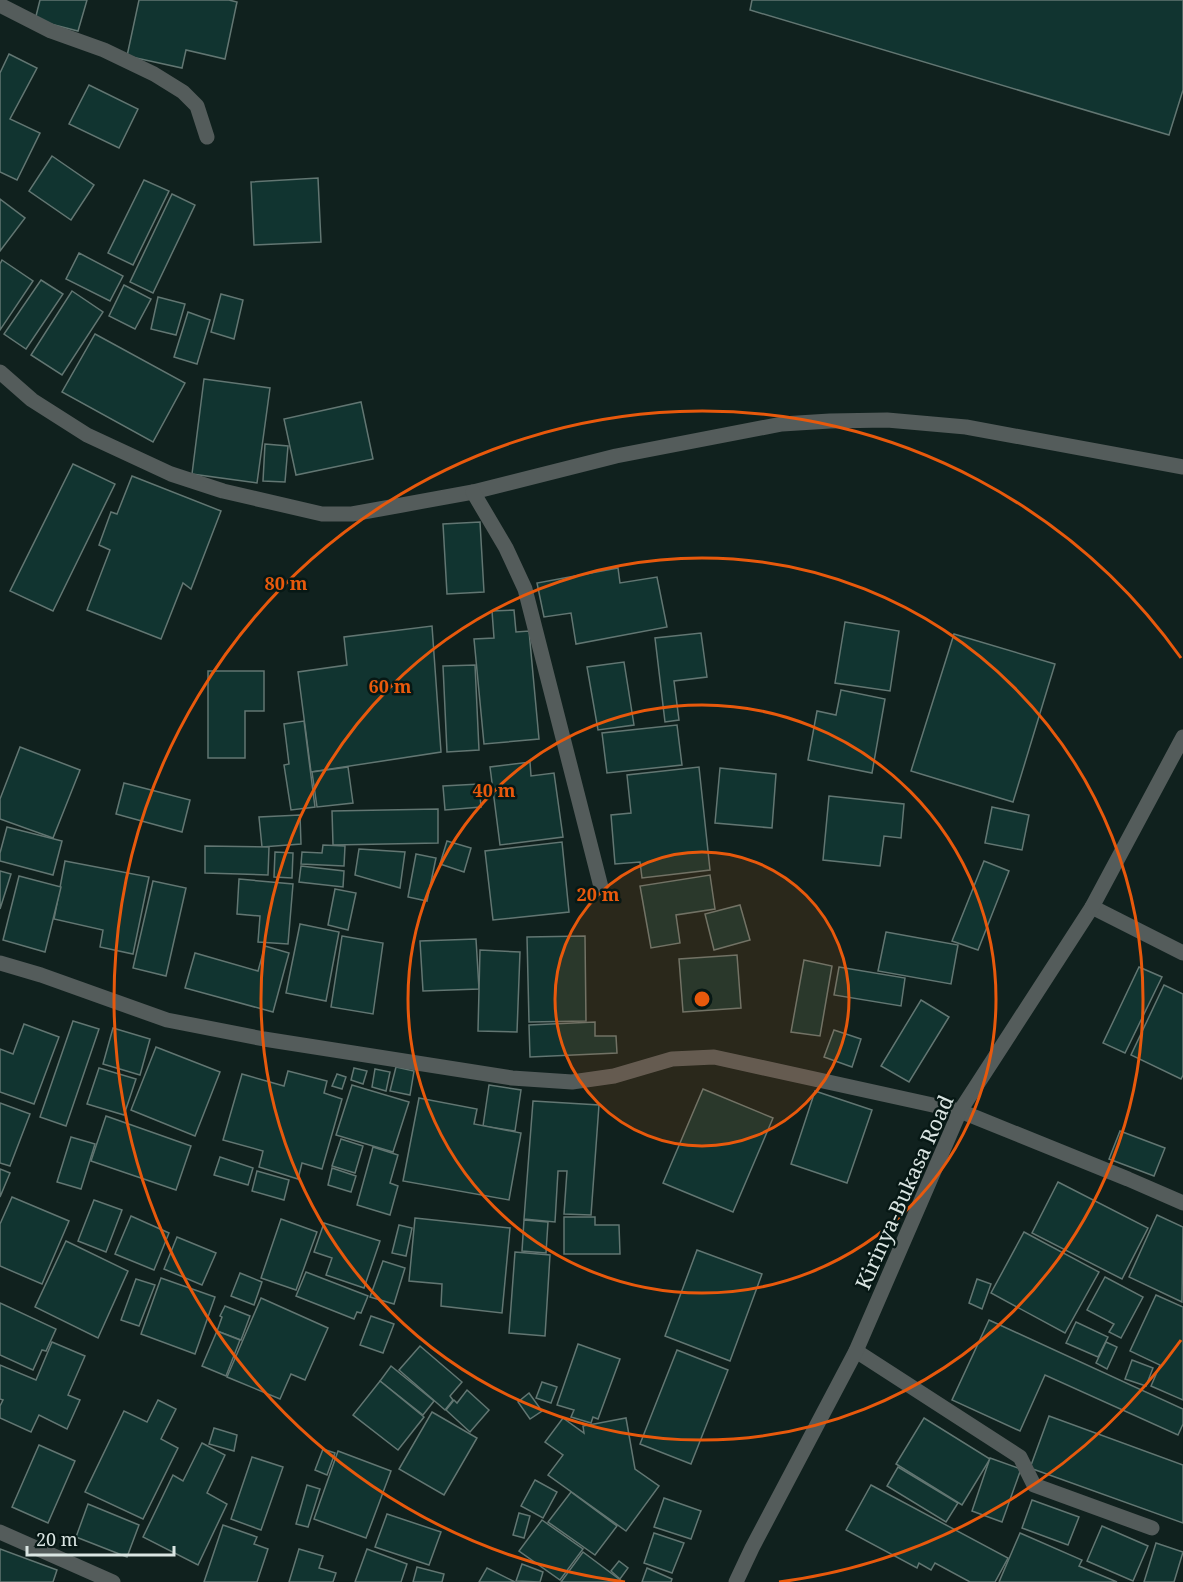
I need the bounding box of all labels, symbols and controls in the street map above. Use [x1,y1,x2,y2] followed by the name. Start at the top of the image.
[265,571,308,595] text: 80 m
[369,674,412,698] text: 60 m
[473,778,516,802] text: 40 m
[577,882,620,906] text: 20 m
[692,989,712,1009] centre of rings
[849,1090,960,1294] street label: Kirinya-Bukasa Road
[27,1519,174,1557] scale bar
[36,1527,78,1551] text: 20 m

